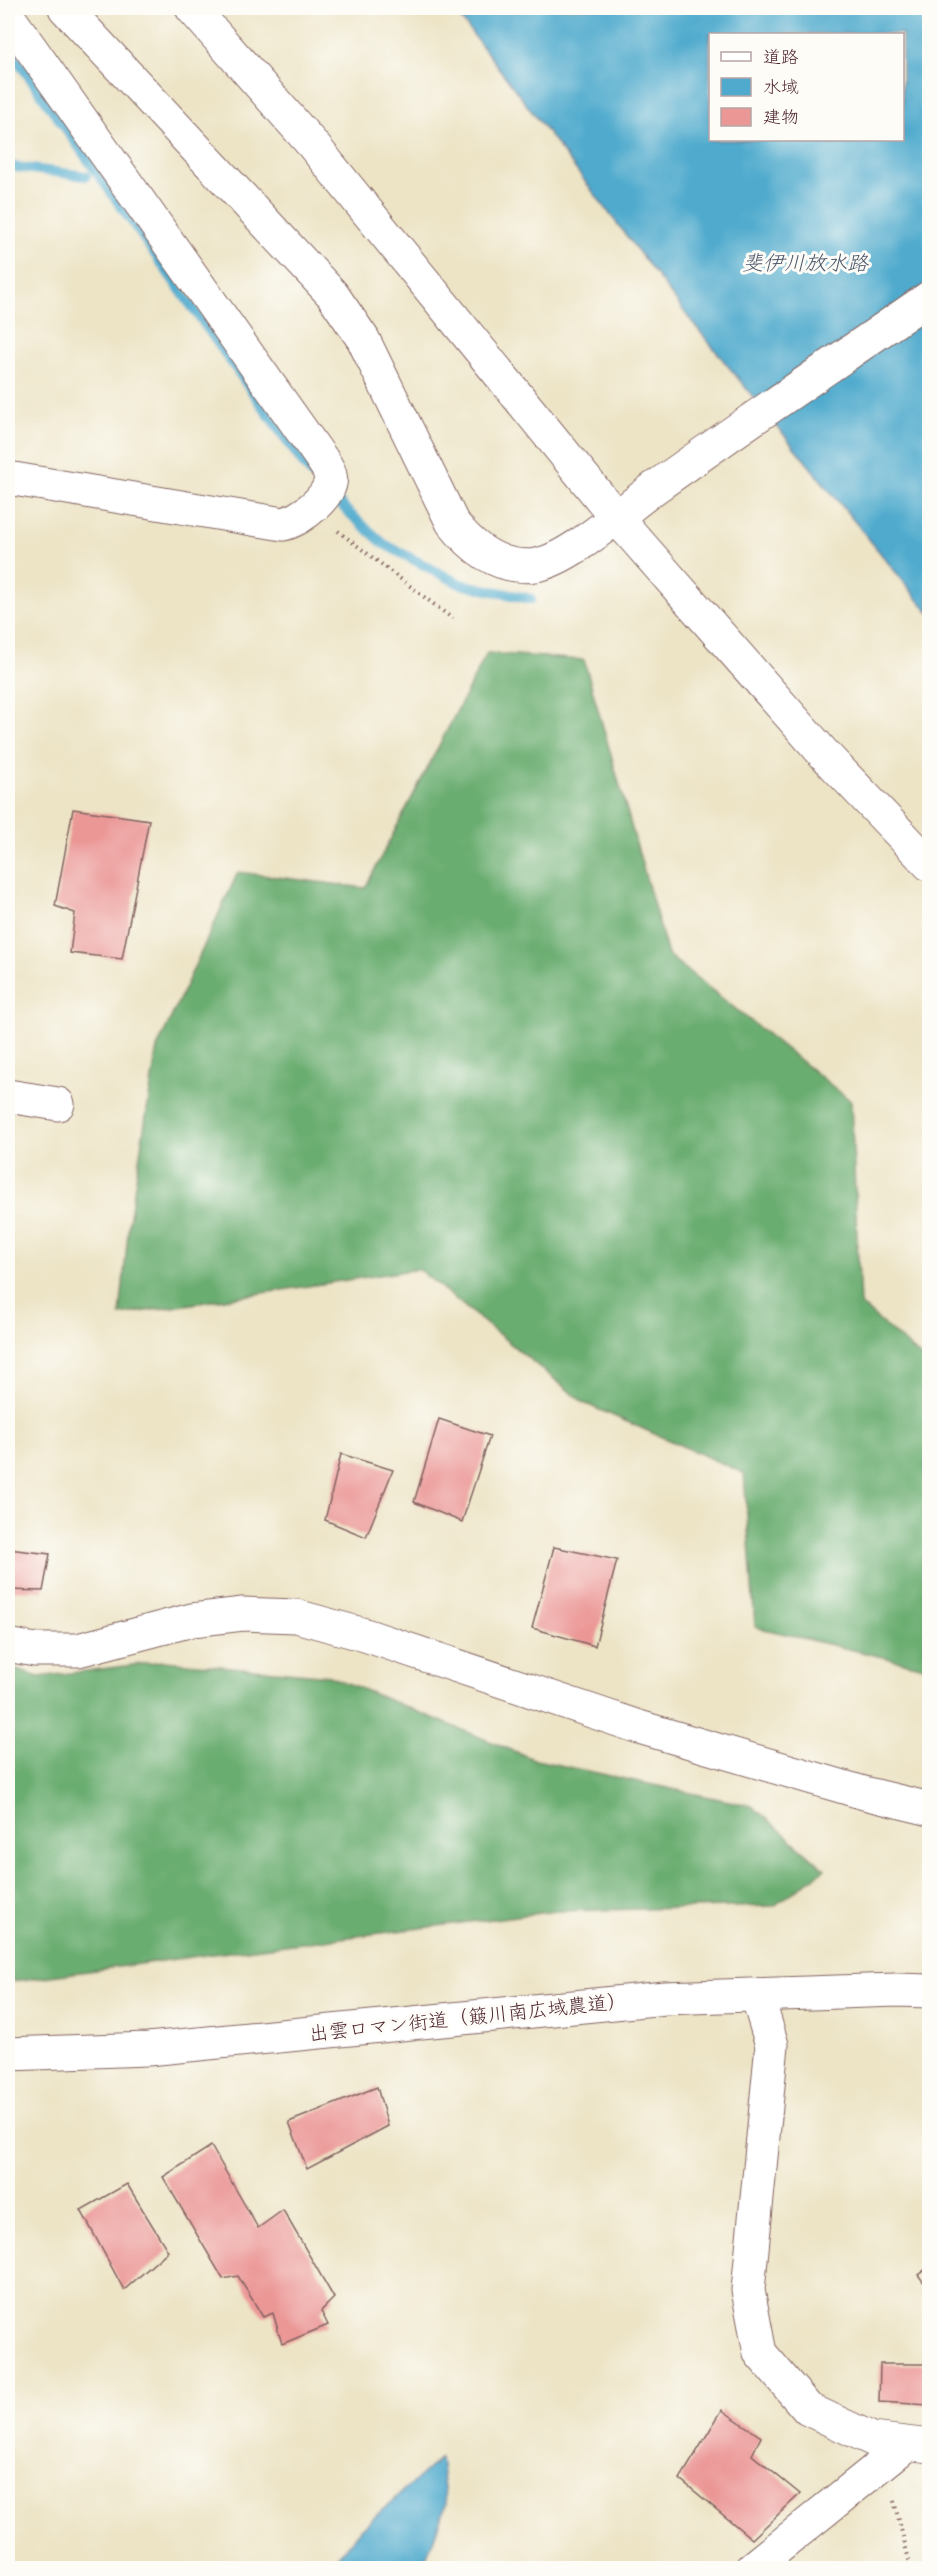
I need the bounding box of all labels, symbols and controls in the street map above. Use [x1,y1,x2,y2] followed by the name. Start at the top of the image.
[709,33,904,141] legend
[763,45,799,70] text: 道路
[763,75,799,100] text: 水域
[763,105,799,130] text: 建物
[742,249,869,278] water label: 斐伊川放水路
[307,1987,629,2049] street label: 出雲ロマン街道（簸川南広域農道）

